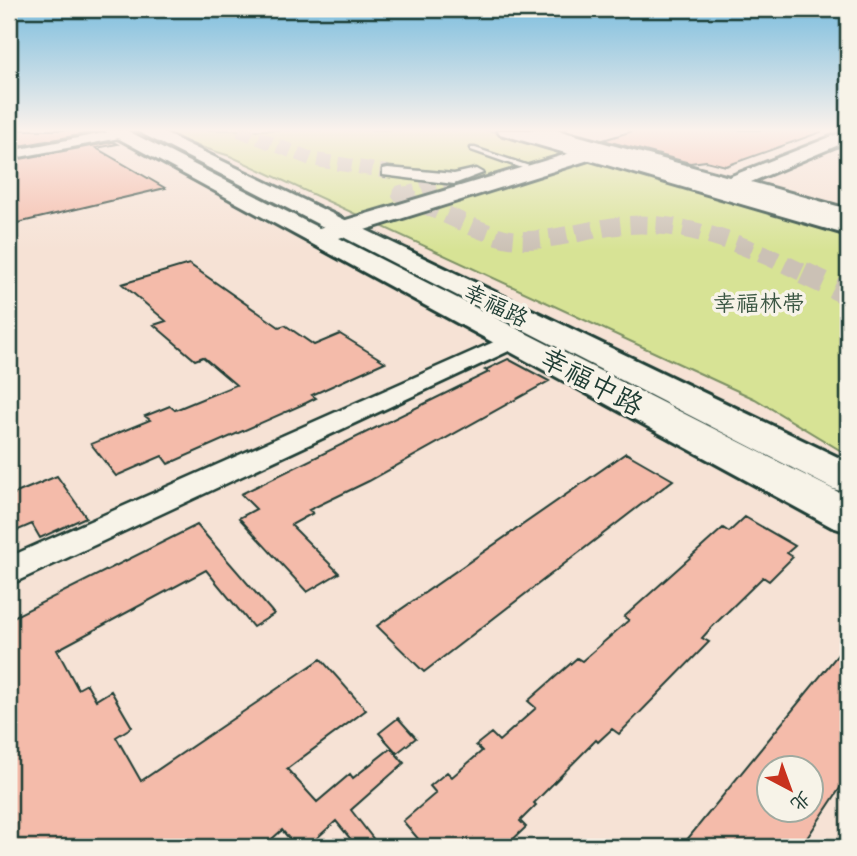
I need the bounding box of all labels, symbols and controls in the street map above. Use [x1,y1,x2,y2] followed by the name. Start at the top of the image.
[456,278,533,338] street label: 幸福路
[713,290,805,323] park label: 幸福林带
[531,341,648,429] street label: 幸福中路
[756,754,826,824] north arrow
[783,783,815,816] text: 北

